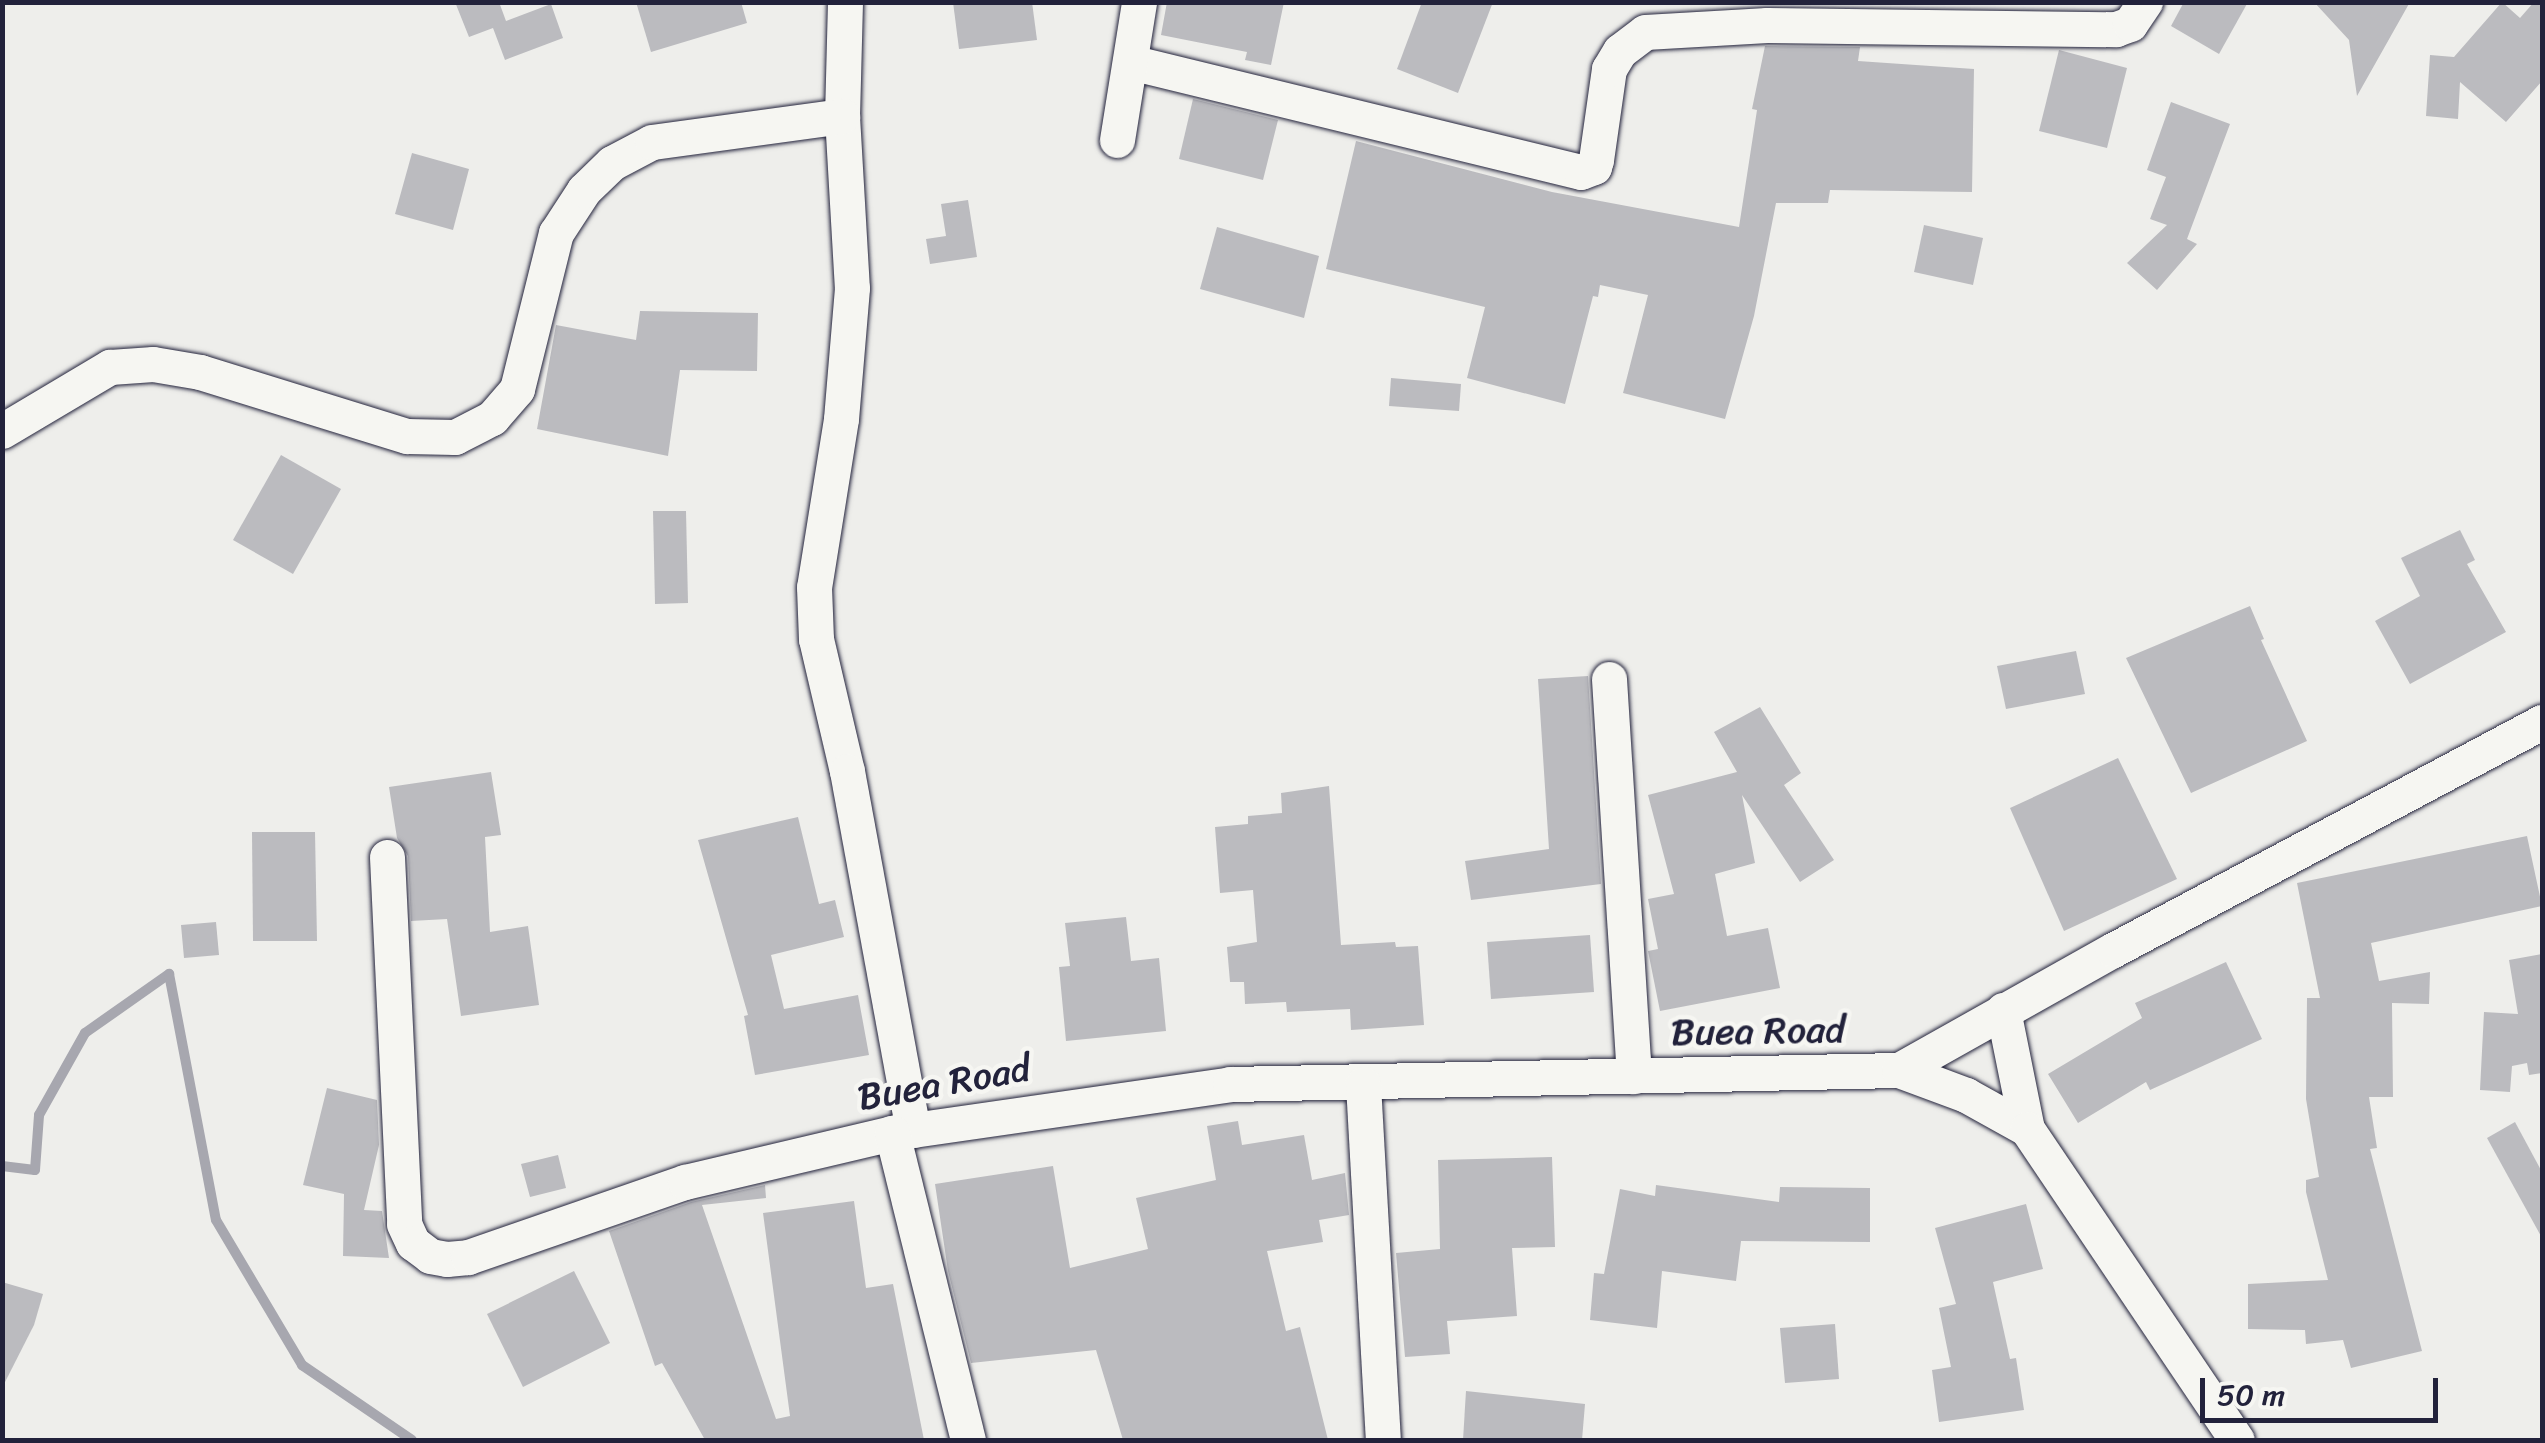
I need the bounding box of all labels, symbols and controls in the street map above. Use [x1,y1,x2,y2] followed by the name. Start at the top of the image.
[1670,1007,1846,1055] street label: Buea Road
[854,1045,1034,1121] street label: Buea Road
[2205,1358,2442,1420] scale bar
[2217,1368,2285,1422] text: 50 m

